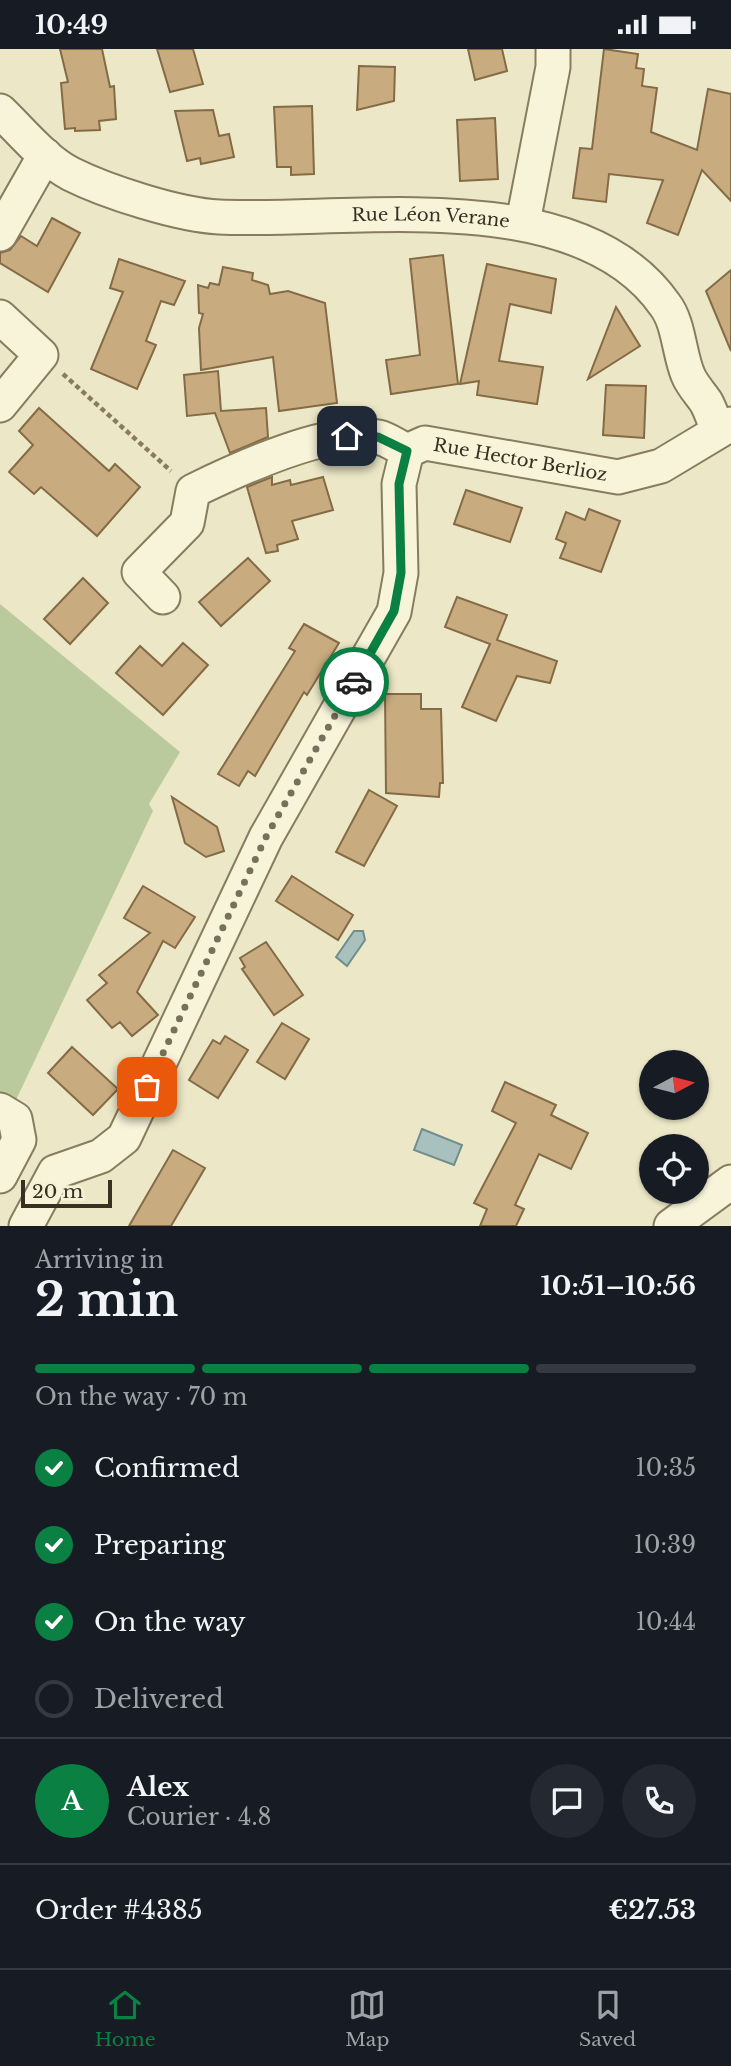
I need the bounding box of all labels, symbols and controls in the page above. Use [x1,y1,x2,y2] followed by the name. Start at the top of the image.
[35,9,108,41] text: 10:49
[351,204,511,233] street label: Rue Léon Verane
[317,406,377,466] pin
[328,417,366,455] icon: home
[432,434,609,486] street label: Rue Hector Berlioz
[319,647,389,717] courier
[335,663,373,701] icon: car
[639,1050,709,1120] north arrow
[639,1050,709,1204] map controls
[117,1057,177,1117] pin
[128,1068,166,1106] icon: bag
[639,1134,709,1204] button: locate
[21,1177,112,1209] scale bar
[32,1180,83,1203] text: 20 m
[35,1246,164,1274] text: Arriving in
[541,1270,696,1302] text: 10:51–10:56
[35,1271,178,1328] text: 2 min
[35,1383,248,1411] text: On the way · 70 m
[35,1449,73,1487] icon: check
[94,1452,239,1484] text: Confirmed
[636,1454,696,1482] text: 10:35
[35,1526,73,1564] icon: check
[94,1529,226,1561] text: Preparing
[634,1531,696,1559] text: 10:39
[35,1603,73,1641] icon: check
[94,1606,246,1638] text: On the way
[636,1608,696,1636] text: 10:44
[94,1683,224,1715] text: Delivered
[530,1764,604,1838] button: chat
[622,1764,696,1838] button: phone
[127,1771,189,1803] text: Alex
[61,1785,83,1817] text: A
[127,1803,272,1831] text: Courier · 4.8
[35,1894,202,1926] text: Order #4385
[609,1894,696,1926] text: €27.53
[95,1986,156,2051] tab: Home
[345,1986,389,2051] tab: Map
[579,1986,636,2051] tab: Saved

